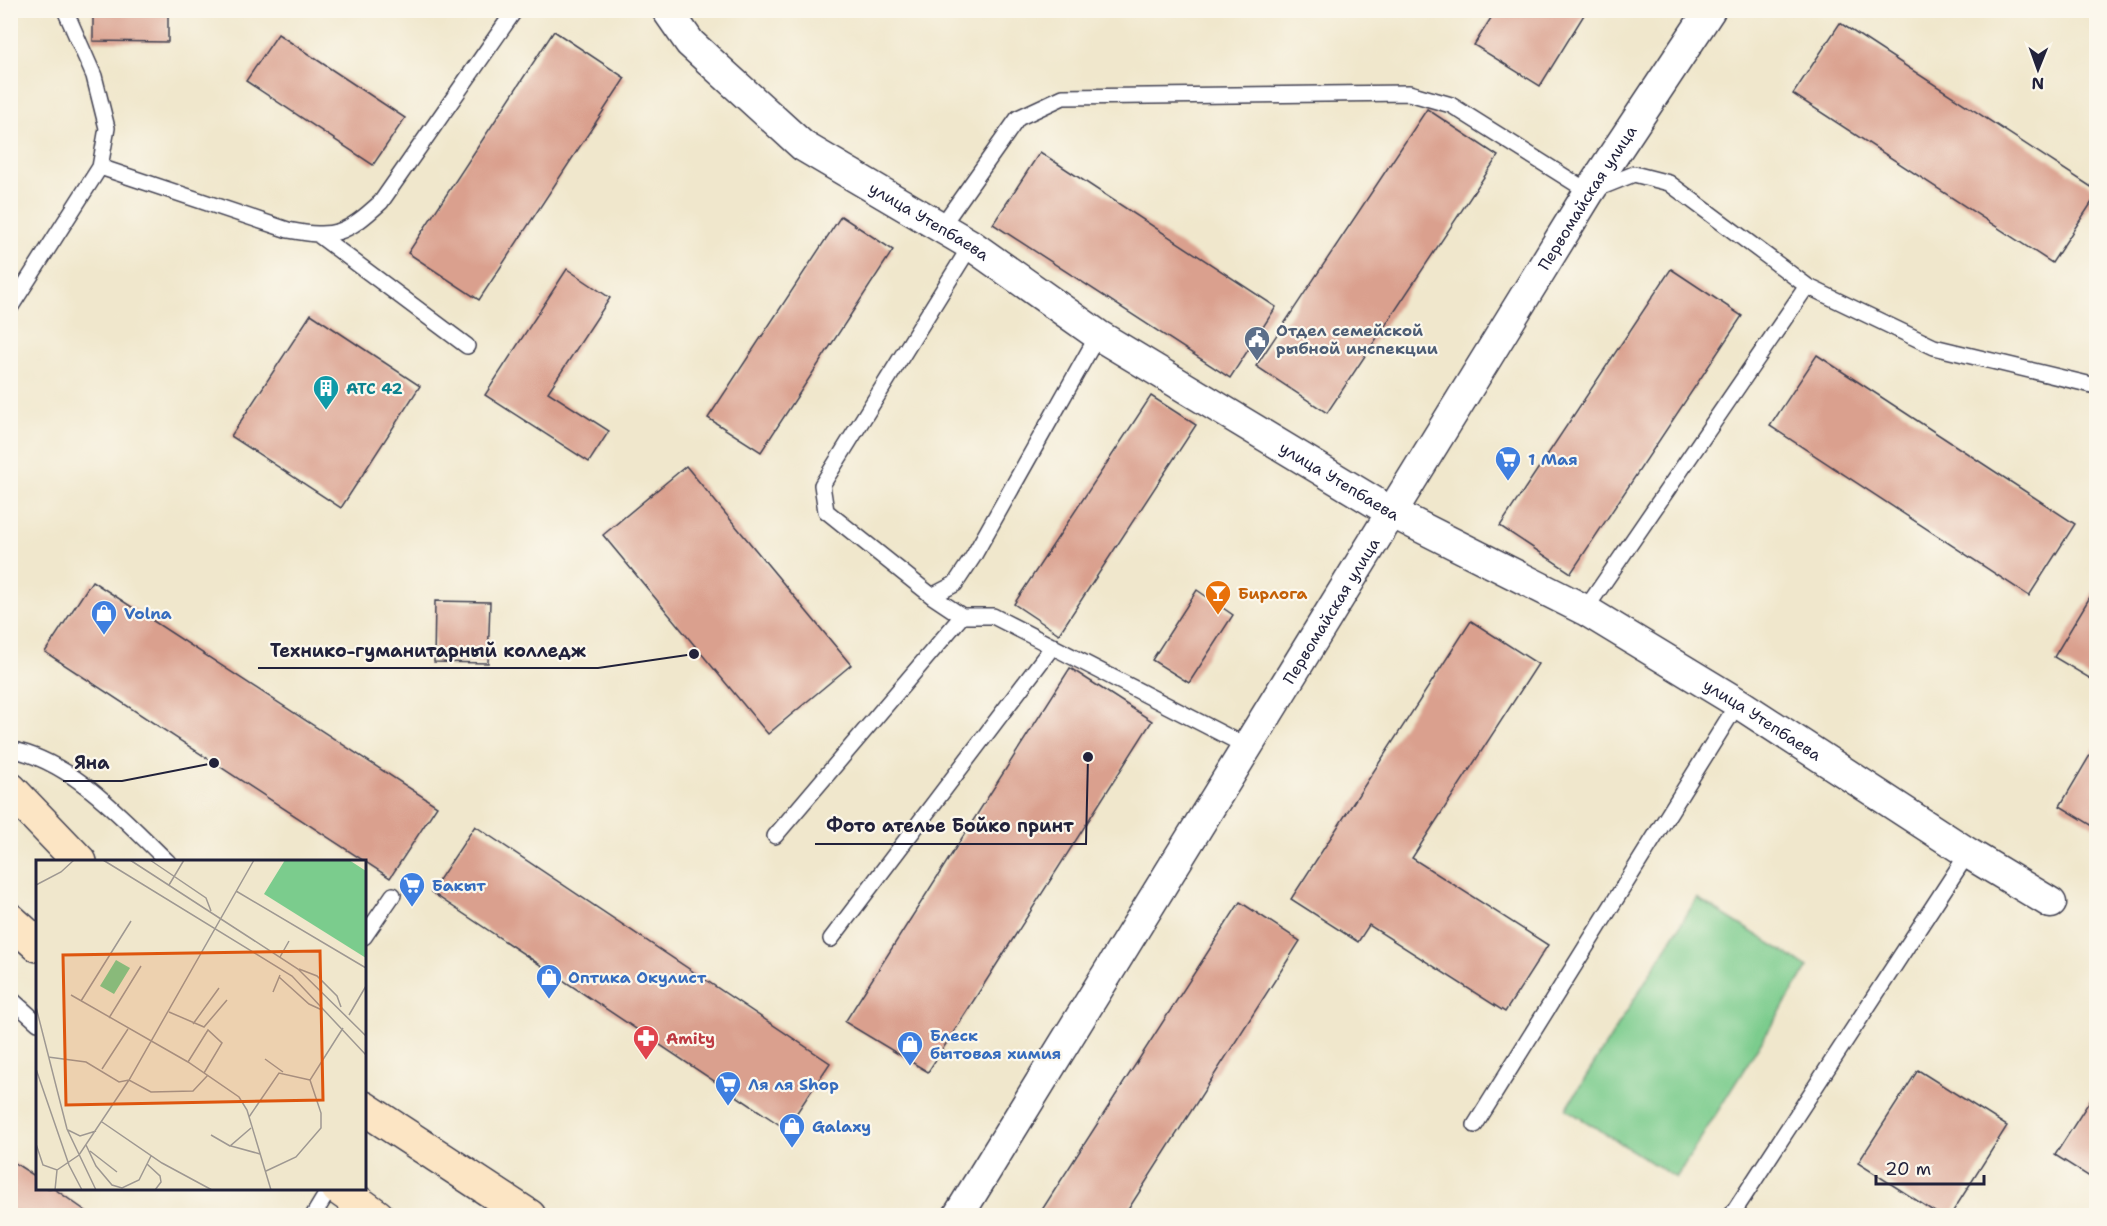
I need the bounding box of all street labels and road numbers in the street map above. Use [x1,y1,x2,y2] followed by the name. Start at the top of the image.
[1533,121,1641,274] street label: Первомайская улица
[865,177,993,266] street label: улица Утепбаева
[1276,437,1403,525] street label: улица Утепбаева
[1278,534,1384,688] street label: Первомайская улица
[1699,674,1825,766] street label: улица Утепбаева

